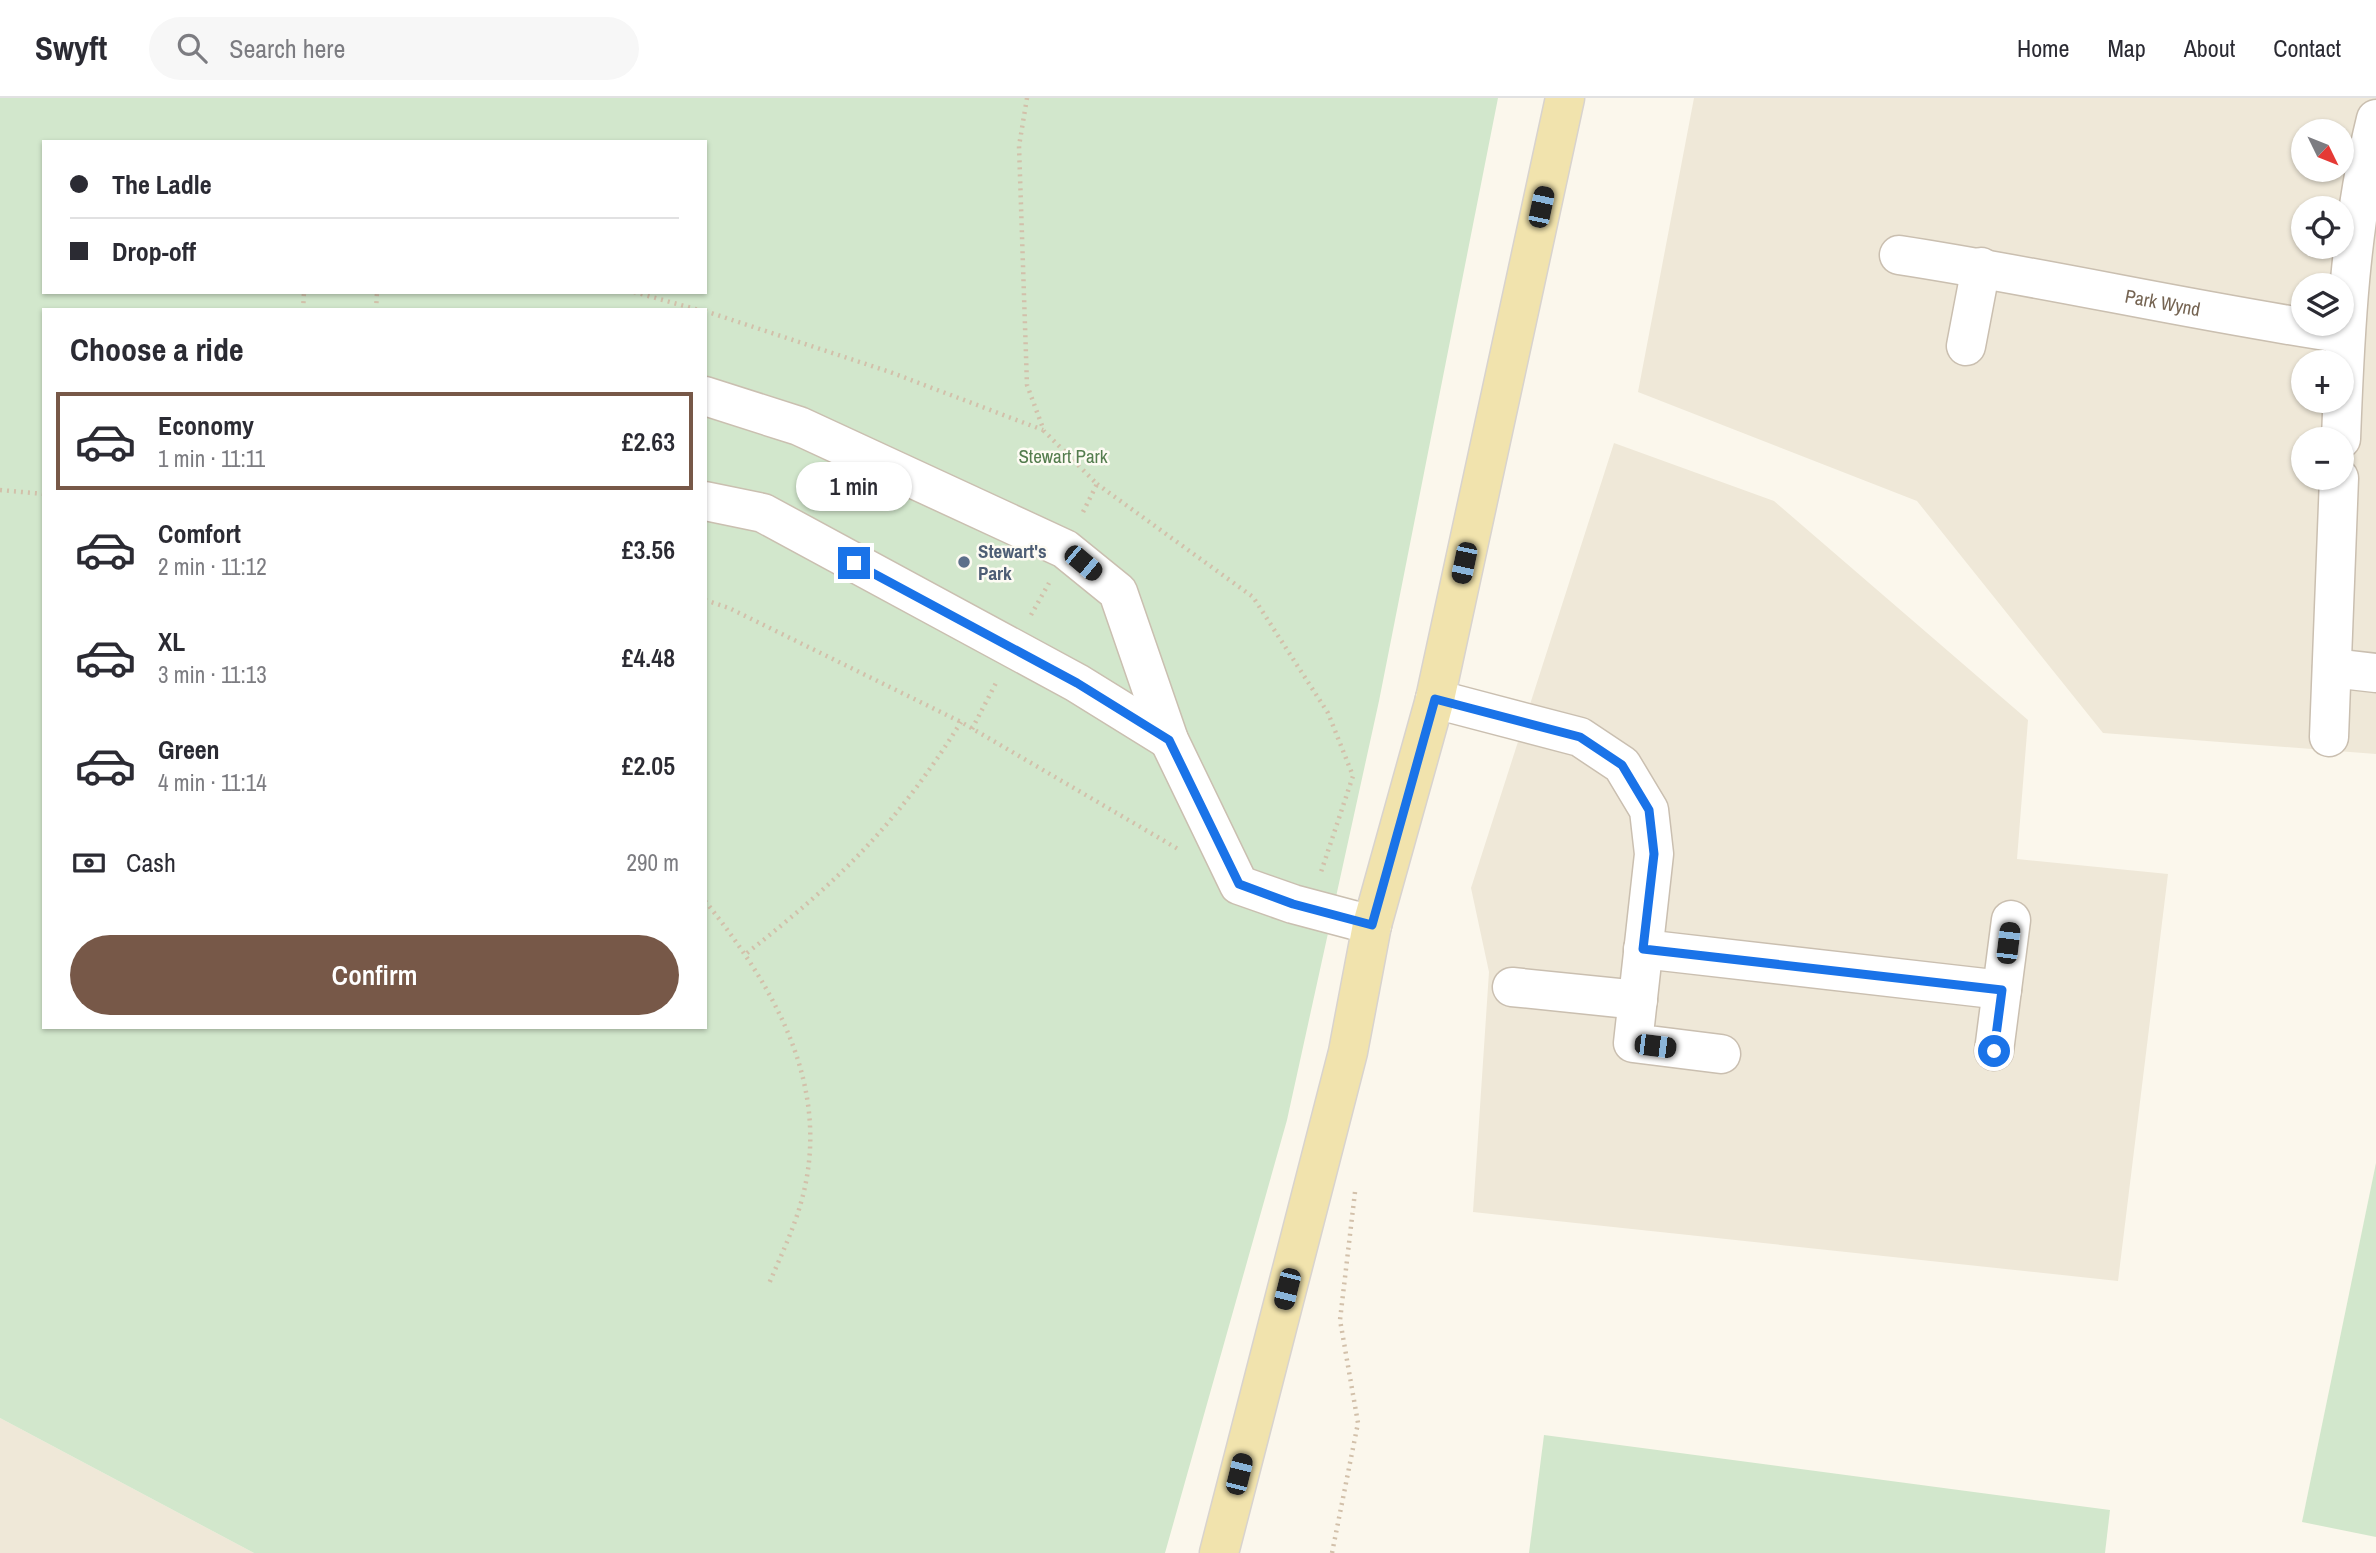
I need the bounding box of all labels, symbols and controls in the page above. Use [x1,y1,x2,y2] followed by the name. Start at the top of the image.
[149,17,639,80] search box
[35,26,107,70] text: Swyft
[173,29,211,67] icon: search
[229,31,345,66] text: Search here
[2017,32,2069,64] text: Home
[2107,32,2146,64] text: Map
[2184,32,2235,64] text: About
[2273,32,2341,64] text: Contact
[2291,119,2354,182] north arrow
[2291,119,2354,490] map controls
[112,167,212,202] text: The Ladle
[1527,184,1556,230] car
[2291,196,2354,259] button: locate
[112,234,196,269] text: Drop-off
[2291,273,2354,336] button: layers
[2123,283,2203,322] street label: Park Wynd
[70,328,244,371] text: Choose a ride
[2291,350,2354,413] button: +
[158,408,254,443] text: Economy
[74,410,137,473] icon: car
[622,424,675,459] text: £2.63
[2291,427,2354,490] button: −
[158,443,265,474] text: 1 min · 11:11
[1018,443,1108,469] park label: Stewart Park
[796,462,912,510] callout: 1 min
[830,471,878,502] text: 1 min
[158,516,241,551] text: Comfort
[74,518,137,581] icon: car
[622,532,675,567] text: £3.56
[978,538,1047,586] place label: Stewart's Park
[1450,540,1479,586] car
[1061,541,1106,585] car
[838,547,870,579] route end
[158,551,267,582] text: 2 min · 11:12
[956,554,972,570] marker: Stewart's Park
[158,624,185,659] text: XL
[74,626,137,689] icon: car
[622,640,675,675] text: £4.48
[158,659,267,690] text: 3 min · 11:13
[158,732,220,767] text: Green
[74,734,137,797] icon: car
[622,748,675,783] text: £2.05
[158,767,267,798] text: 4 min · 11:14
[70,844,108,882] icon: cash
[126,845,176,880] text: Cash
[627,847,679,878] text: 290 m
[1996,921,2021,965] car
[70,935,679,1015] button: Confirm
[1633,1033,1678,1059] car
[1978,1035,2010,1067] route start
[1272,1266,1303,1312] car
[1224,1451,1255,1497] car

